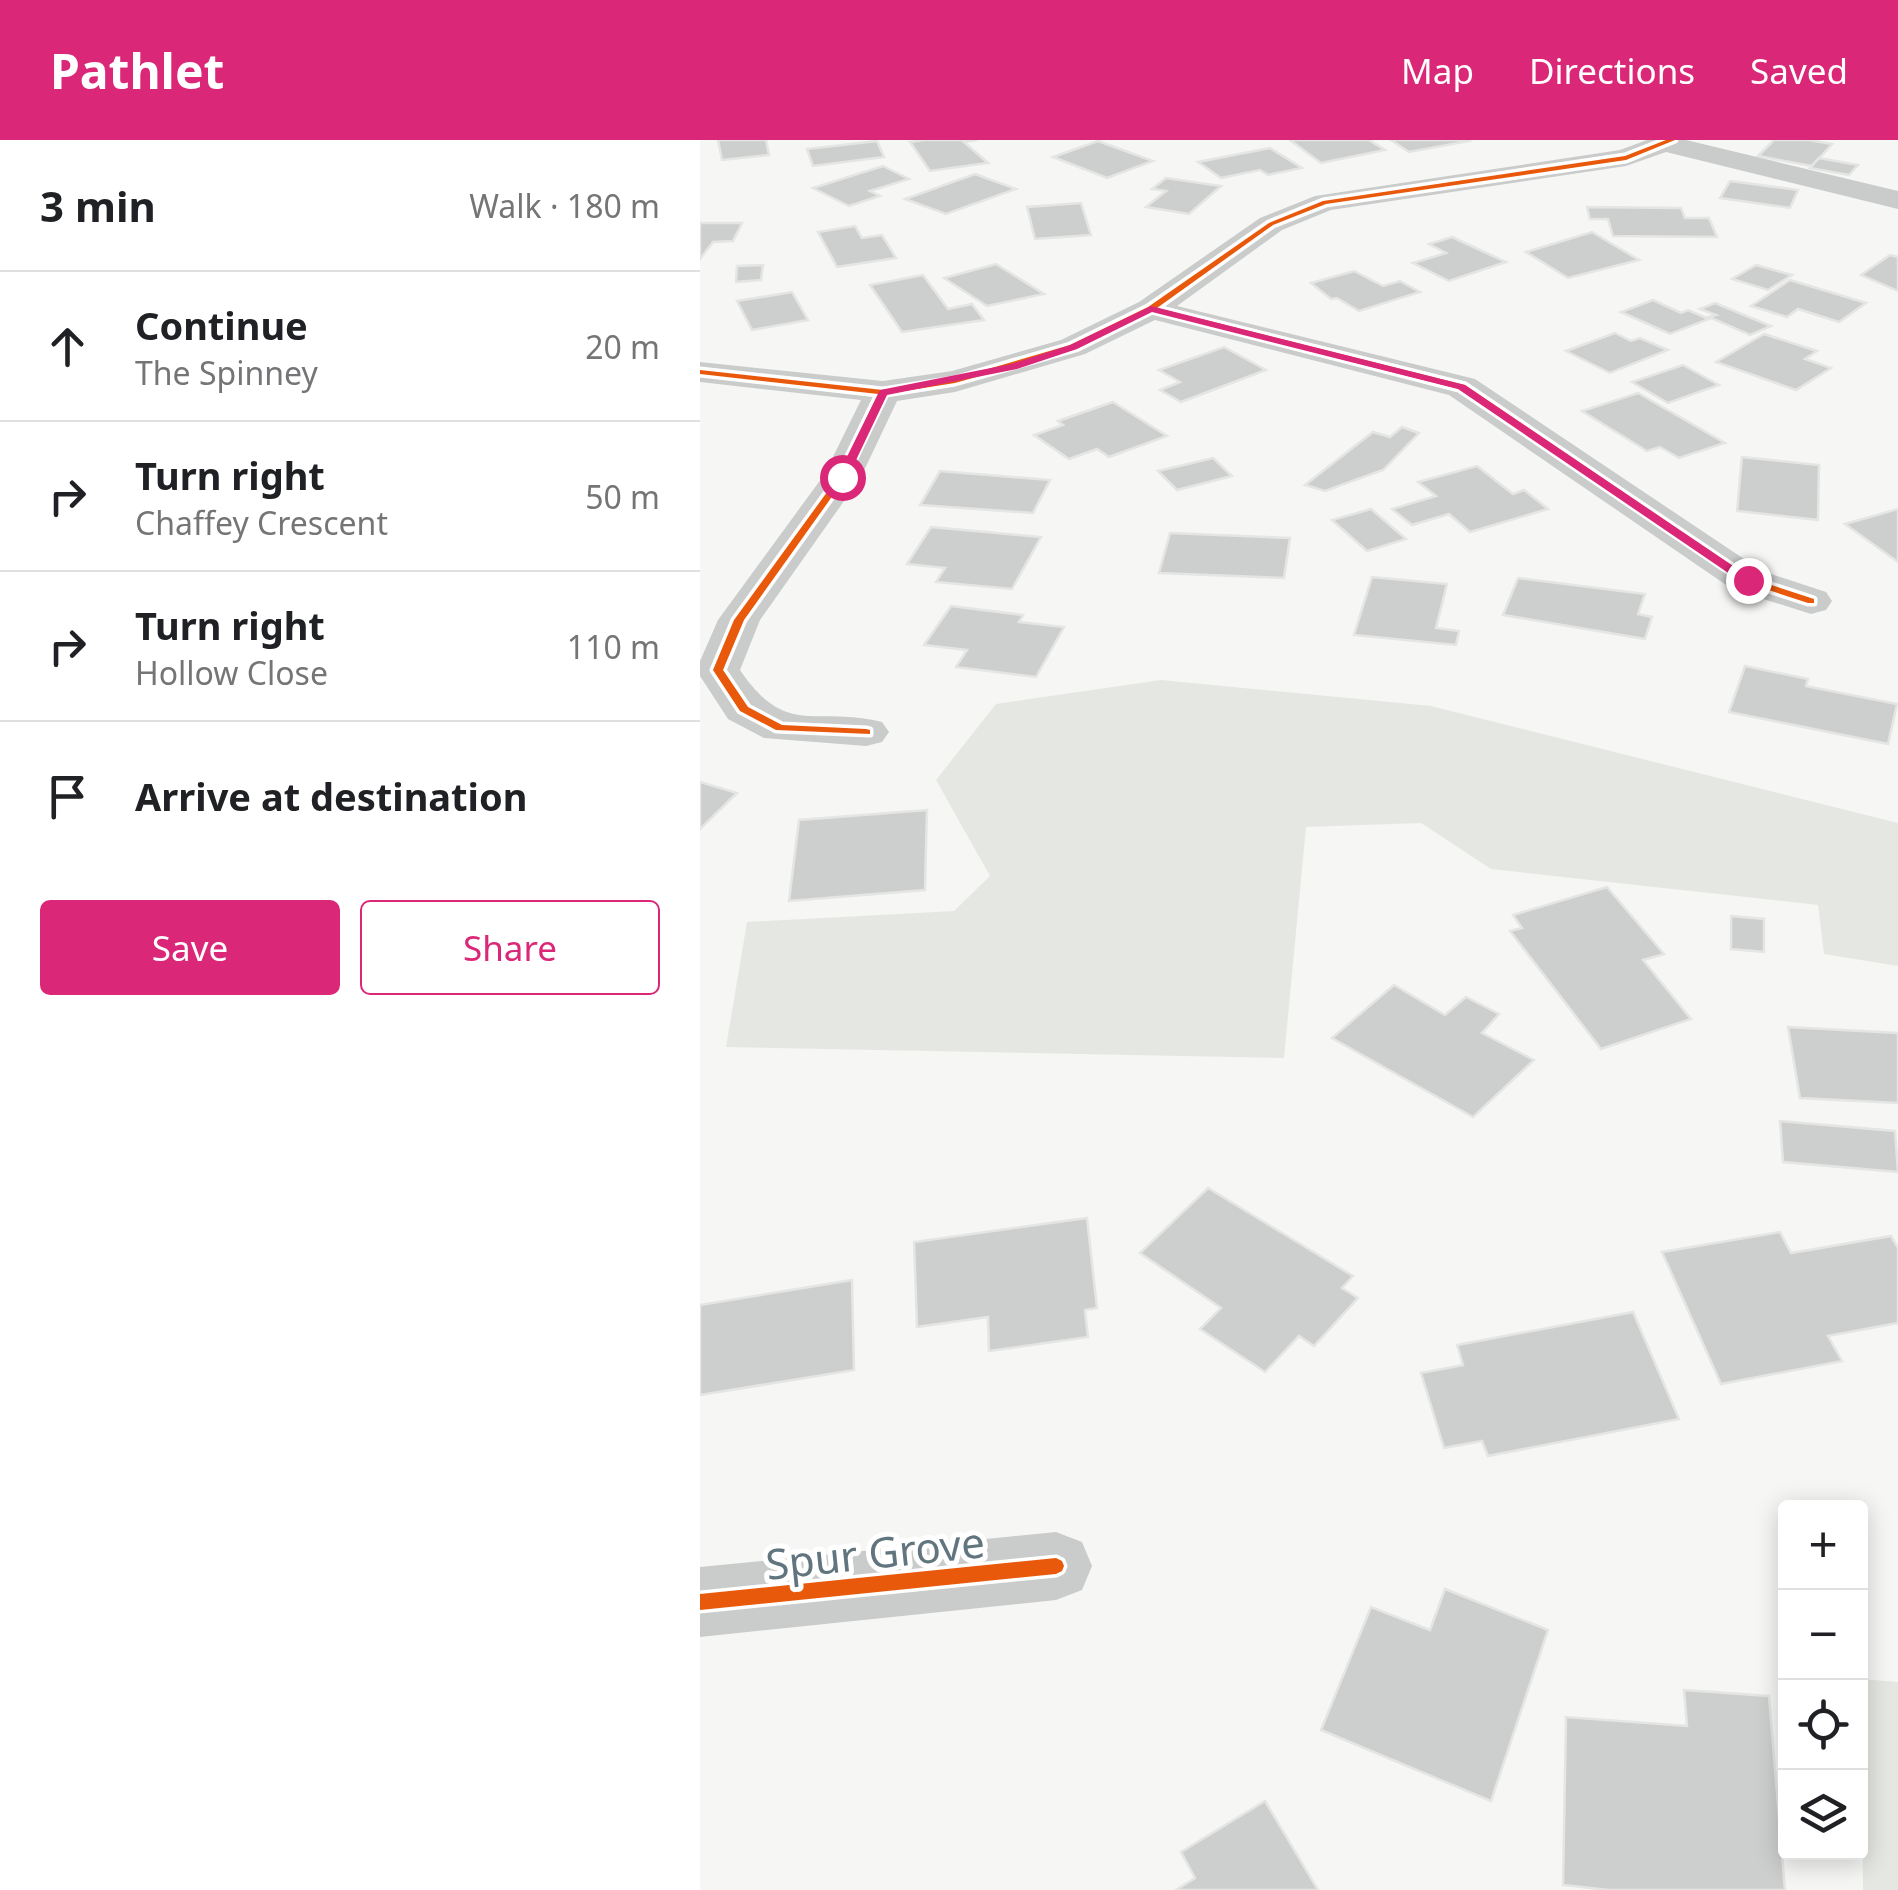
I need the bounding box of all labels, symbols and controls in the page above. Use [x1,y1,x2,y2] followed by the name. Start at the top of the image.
[50,38,224,103] text: Pathlet
[1401,47,1474,94] text: Map
[1529,47,1695,94] text: Directions
[1750,47,1848,94] text: Saved
[40,177,156,234] text: 3 min
[469,184,660,227] text: Walk · 180 m
[135,299,308,351] text: Continue
[40,319,95,374] icon: ahead
[585,325,660,368] text: 20 m
[135,351,318,394] text: The Spinney
[135,449,325,501] text: Turn right
[820,455,866,501] route start
[40,469,95,524] icon: right
[585,475,660,518] text: 50 m
[135,501,388,544] text: Chaffey Crescent
[1726,558,1772,604] route end
[135,599,325,651] text: Turn right
[40,619,95,674] icon: right
[567,625,660,668] text: 110 m
[135,651,328,694] text: Hollow Close
[40,769,95,824] icon: arrive
[135,770,527,822] text: Arrive at destination
[40,900,340,995] button: Save
[360,900,660,995] button: Share
[1778,1500,1868,1860] map controls
[1778,1500,1868,1590] button: +
[763,1512,987,1592] street label: Spur Grove
[1778,1590,1868,1680] button: −
[1778,1680,1868,1770] button: locate
[1778,1770,1868,1860] button: layers

